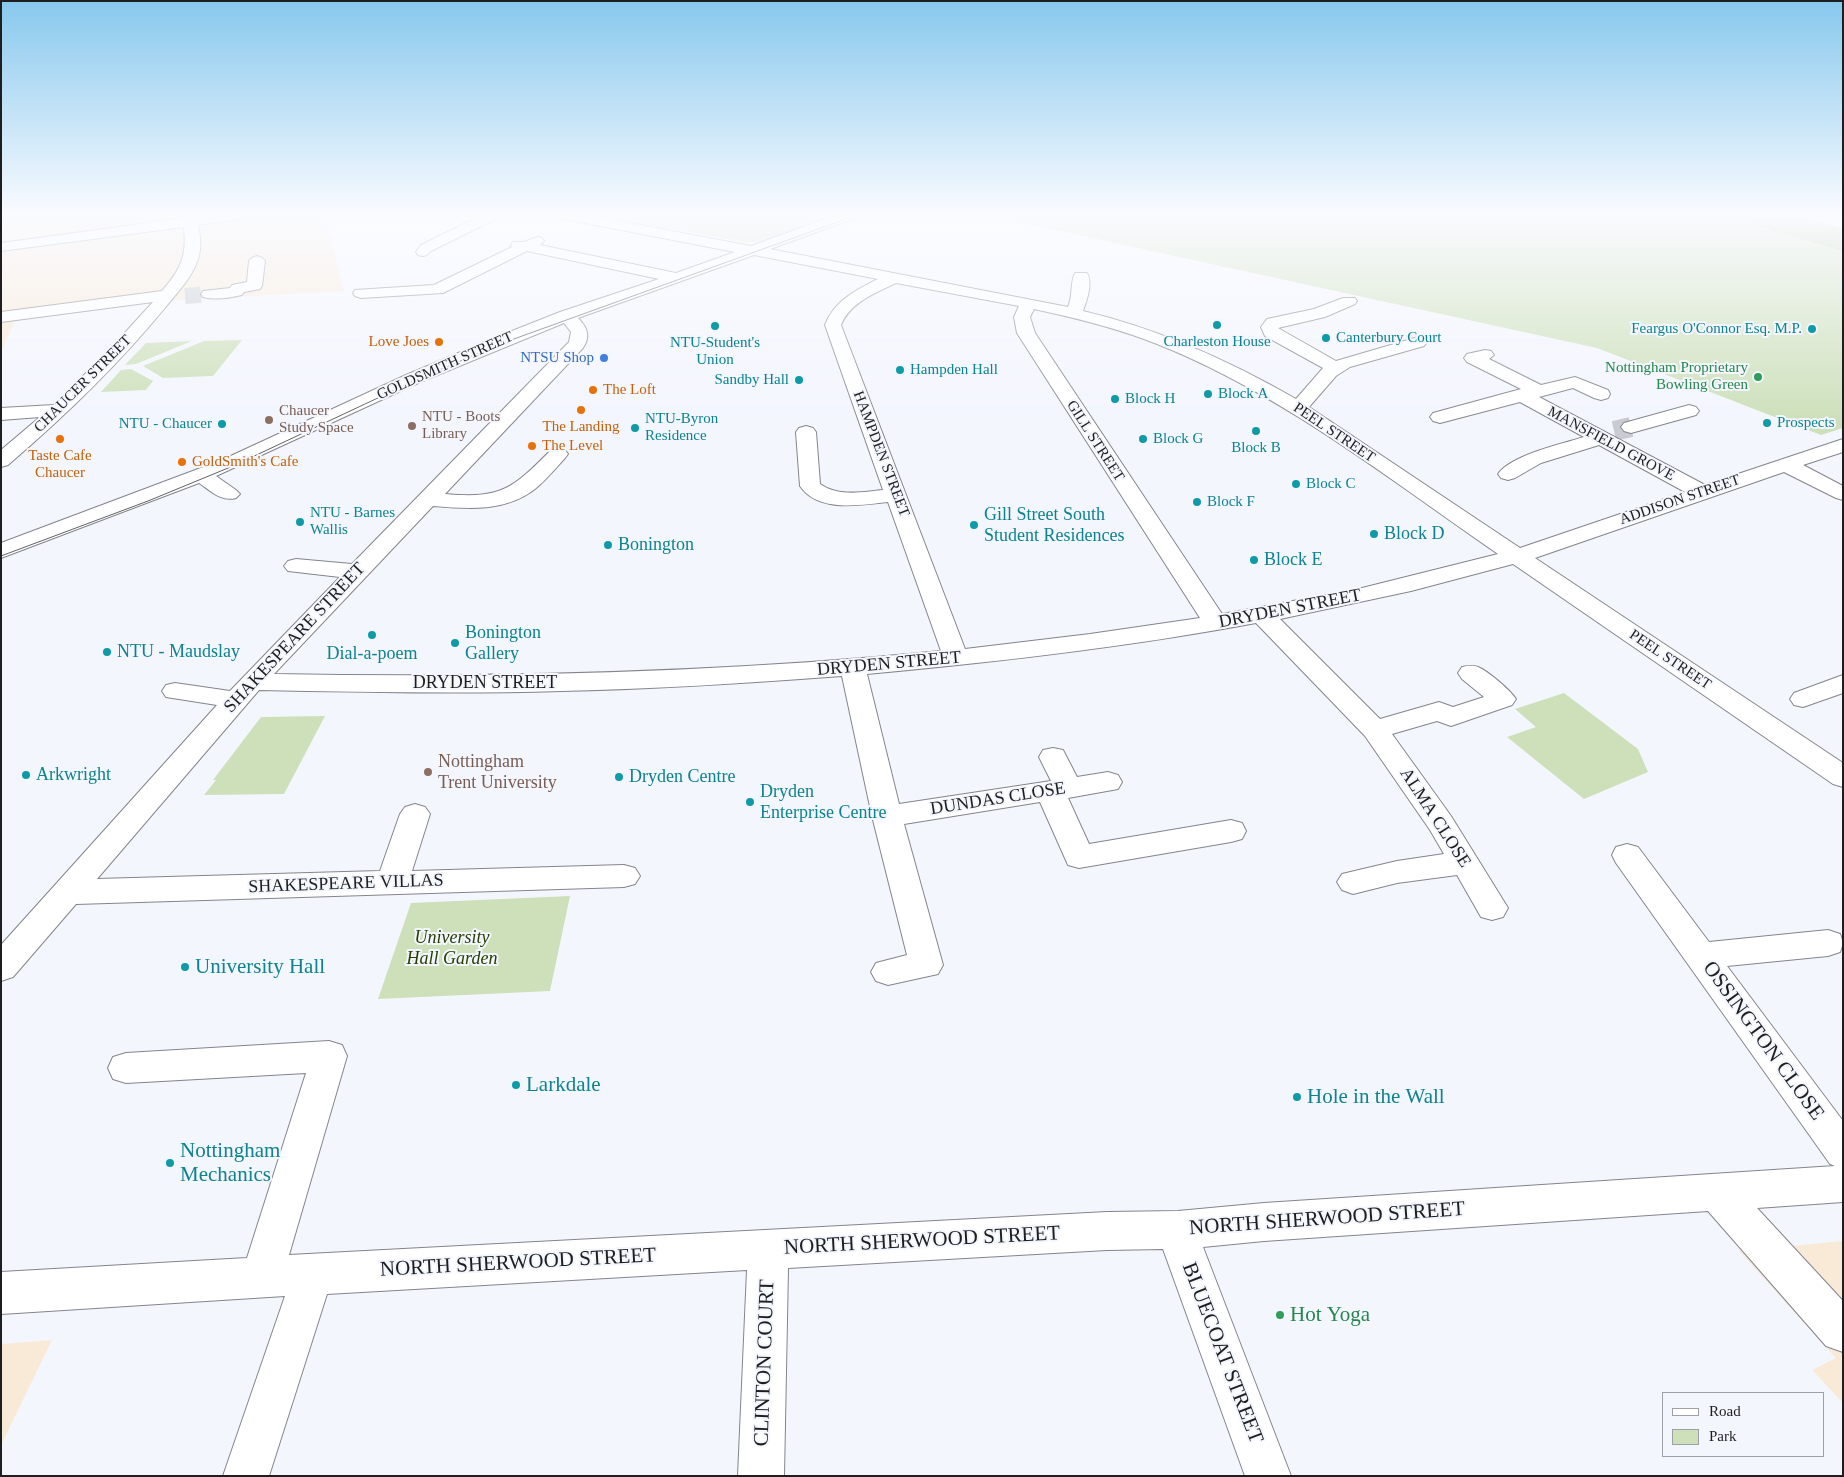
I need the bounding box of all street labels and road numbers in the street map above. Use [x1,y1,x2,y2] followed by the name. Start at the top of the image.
[374,328,516,404] street label: GOLDSMITH STREET
[31,332,135,436] street label: CHAUCER STREET
[849,389,913,519] street label: HAMPDEN STREET
[1062,397,1128,485] street label: GILL STREET
[1290,399,1378,467] street label: PEEL STREET
[1544,403,1678,485] street label: MANSFIELD GROVE
[1617,471,1743,529] street label: ADDISON STREET
[220,558,370,718] street label: SHAKESPEARE STREET
[1217,585,1363,633] street label: DRYDEN STREET
[1626,626,1714,694] street label: PEEL STREET
[816,647,962,681] street label: DRYDEN STREET
[413,672,557,694] street label: DRYDEN STREET
[1395,764,1475,872] street label: ALMA CLOSE
[929,778,1067,820] street label: DUNDAS CLOSE
[248,870,444,898] street label: SHAKESPEARE VILLAS
[1697,957,1829,1125] street label: OSSINGTON CLOSE
[1188,1197,1466,1241] street label: NORTH SHERWOOD STREET
[783,1221,1061,1261] street label: NORTH SHERWOOD STREET
[379,1243,657,1283] street label: NORTH SHERWOOD STREET
[1176,1259,1268,1447] street label: BLUECOAT STREET
[749,1279,781,1447] street label: CLINTON COURT

